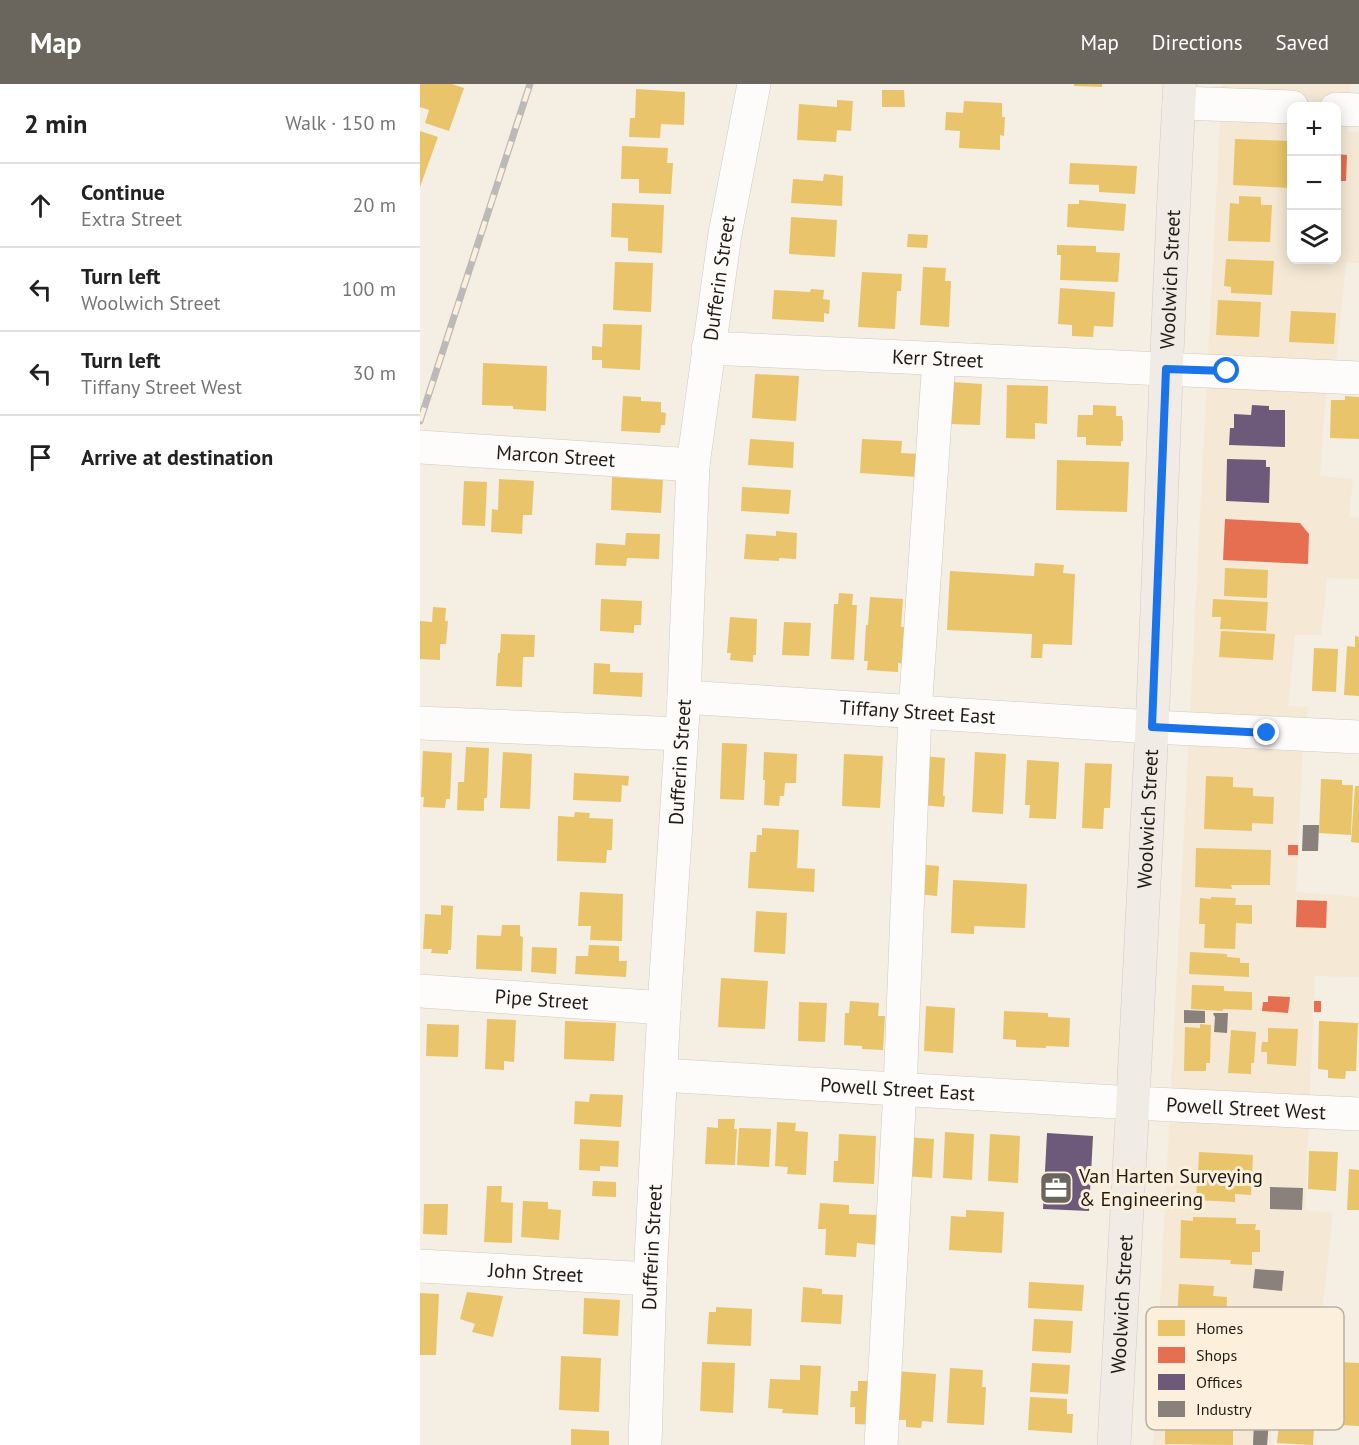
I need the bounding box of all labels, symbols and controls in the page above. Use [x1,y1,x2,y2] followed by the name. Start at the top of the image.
[30,24,81,61] text: Map
[1080,29,1119,56] text: Map
[1152,29,1243,56] text: Directions
[1276,29,1329,56] text: Saved
[1287,102,1341,264] map controls
[1287,102,1341,156] button: +
[24,107,87,140] text: 2 min
[285,110,396,136] text: Walk · 150 m
[1287,156,1341,210] button: −
[81,178,165,206] text: Continue
[24,189,57,222] icon: ahead
[353,192,396,218] text: 20 m
[81,206,182,232] text: Extra Street
[1154,209,1186,350] street label: Woolwich Street
[1287,210,1341,264] button: layers
[697,213,741,342] street label: Dufferin Street
[81,262,161,290] text: Turn left
[24,273,57,306] icon: left
[342,276,396,302] text: 100 m
[81,290,220,316] text: Woolwich Street
[891,343,984,374] street label: Kerr Street
[81,346,161,374] text: Turn left
[24,357,57,390] icon: left
[1213,357,1239,383] route start
[353,360,396,386] text: 30 m
[81,374,242,400] text: Tiffany Street West
[495,439,616,473] street label: Marcon Street
[24,441,57,474] icon: arrive
[81,443,273,471] text: Arrive at destination
[839,694,997,730] street label: Tiffany Street East
[663,698,697,826] street label: Dufferin Street
[1253,719,1279,745] route end
[1131,748,1164,889] street label: Woolwich Street
[494,983,590,1016] street label: Pipe Street
[819,1071,976,1107] street label: Powell Street East
[1166,1092,1327,1125] street label: Powell Street West
[1078,1163,1263,1212] place label: Van Harten Surveying & Engineering
[1038,1170,1074,1206] office icon: Van Harten Surveying & Engineering
[636,1183,668,1311] street label: Dufferin Street
[1105,1234,1139,1375] street label: Woolwich Street
[487,1257,584,1288] street label: John Street
[1146,1307,1344,1430] legend
[1196,1318,1243,1338] text: Homes
[1196,1345,1237,1365] text: Shops
[1196,1372,1243,1392] text: Offices
[1196,1399,1252,1419] text: Industry

